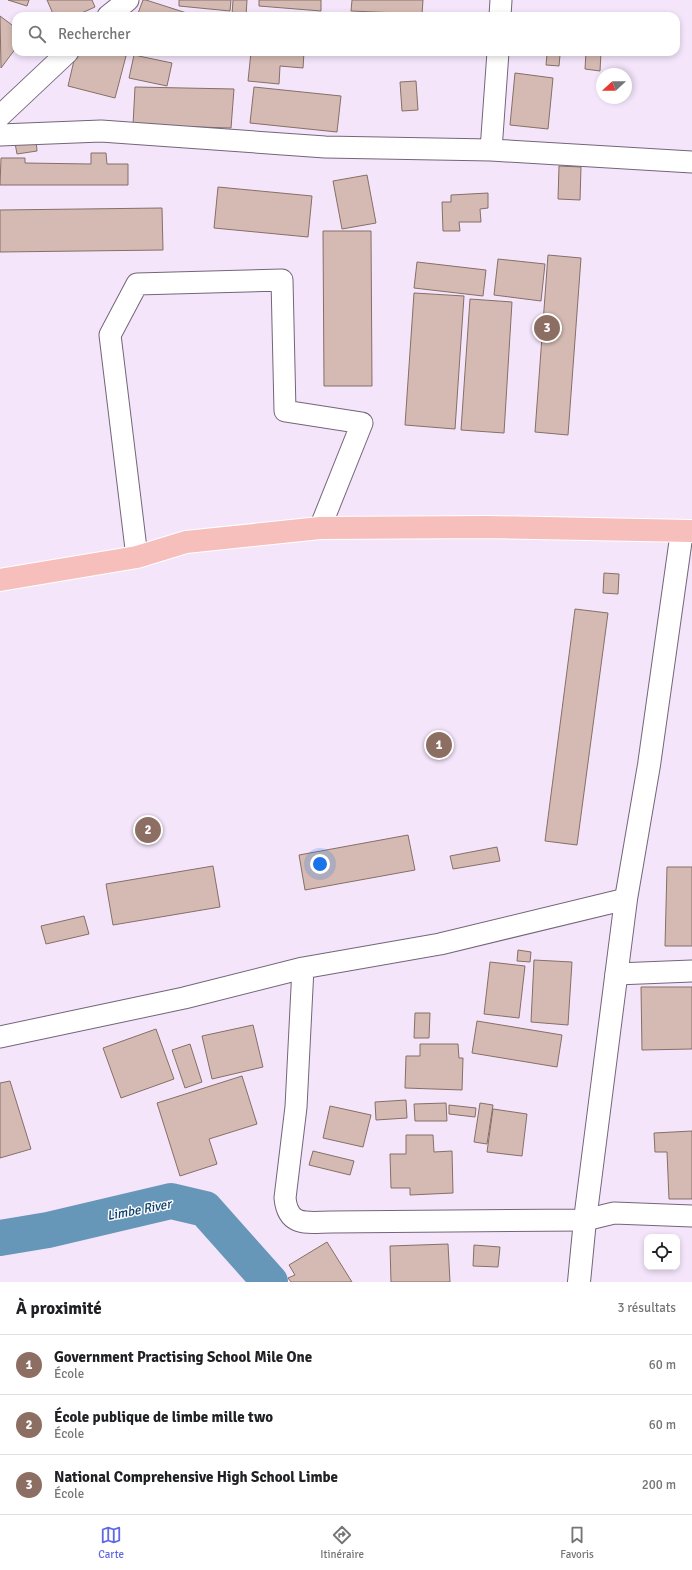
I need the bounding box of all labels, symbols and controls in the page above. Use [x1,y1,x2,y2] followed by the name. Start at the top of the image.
[12,12,680,56] search box
[26,23,48,45] icon: search
[58,25,131,43] text: Rechercher
[596,68,632,104] north arrow
[534,313,560,343] pin: 3
[426,730,452,760] pin: 1
[135,815,161,845] pin: 2
[310,854,330,874] your location
[106,1196,175,1224] water label: Limbe River
[644,1234,680,1270] map controls
[644,1234,680,1270] button: locate
[16,1298,102,1319] text: À proximité
[617,1300,676,1316] text: 3 résultats
[54,1348,312,1366] text: Government Practising School Mile One
[25,1357,33,1373] text: 1
[649,1357,676,1373] text: 60 m
[54,1366,84,1382] text: École
[54,1408,273,1426] text: École publique de limbe mille two
[25,1417,33,1433] text: 2
[649,1417,676,1433] text: 60 m
[54,1426,84,1442] text: École
[54,1468,338,1486] text: National Comprehensive High School Limbe
[25,1477,33,1493] text: 3
[642,1477,676,1493] text: 200 m
[54,1486,84,1502] text: École
[98,1524,124,1561] tab: Carte
[320,1524,364,1561] tab: Itinéraire
[560,1524,594,1561] tab: Favoris

